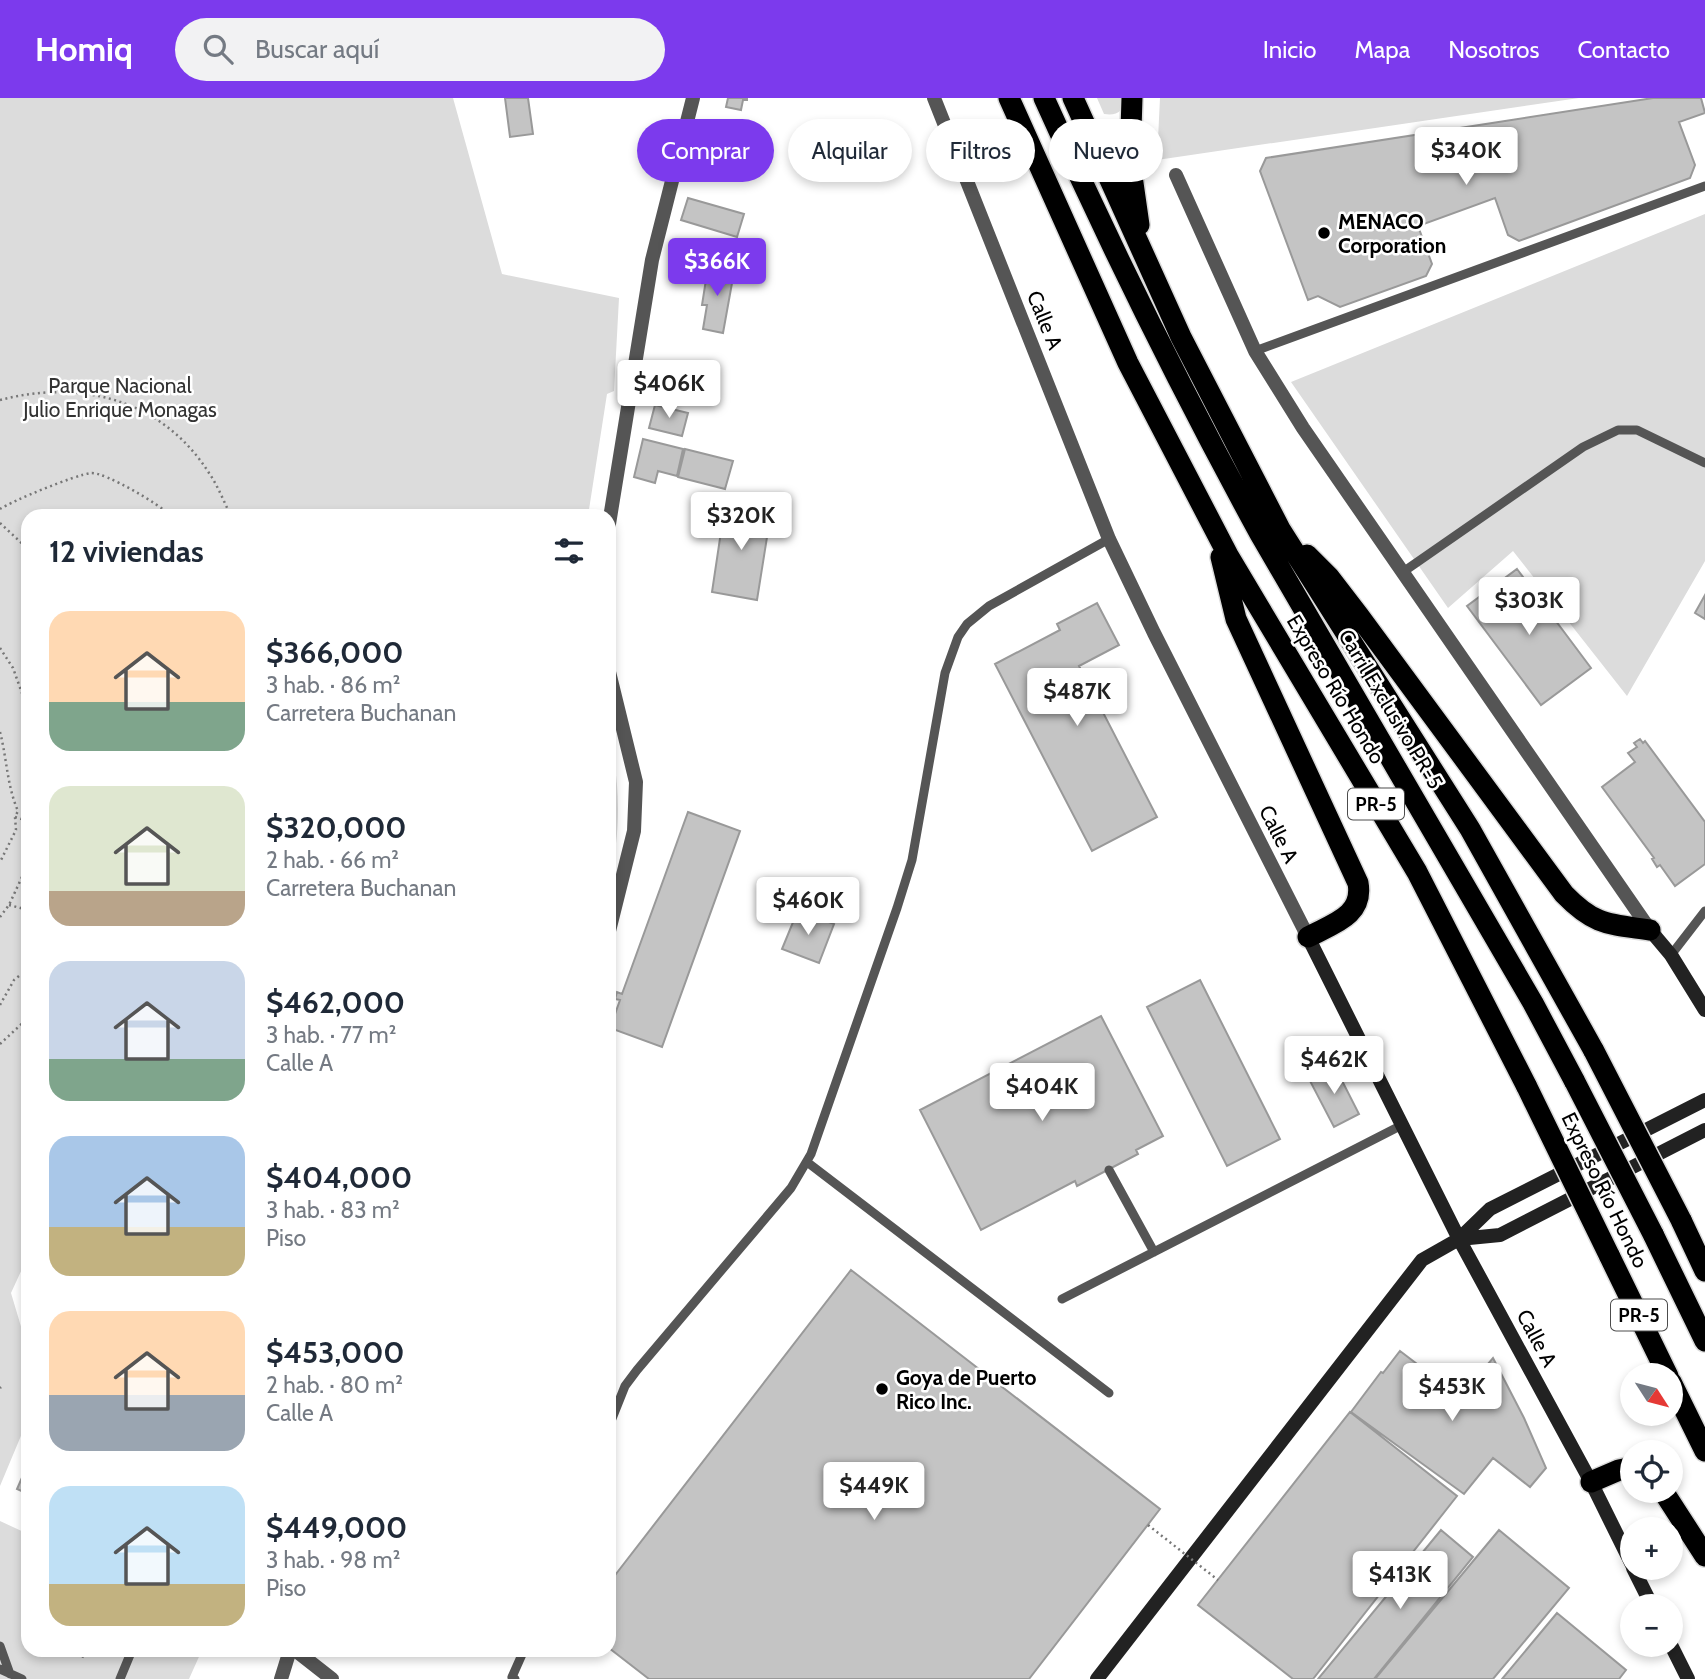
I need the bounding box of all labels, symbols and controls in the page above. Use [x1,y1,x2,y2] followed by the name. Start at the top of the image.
[175,18,665,81] search box
[35,29,133,69] text: Homiq
[199,30,237,68] icon: search
[255,33,379,65] text: Buscar aquí
[1263,35,1316,64] text: Inicio
[1354,35,1410,64] text: Mapa
[1448,35,1539,64] text: Nosotros
[1577,35,1670,64] text: Contacto
[637,119,774,182] chip: Comprar
[788,119,912,182] chip: Alquilar
[926,119,1035,182] chip: Filtros
[1049,119,1163,182] chip: Nuevo
[1417,127,1515,187] pin: $340K
[1431,136,1501,164] text: $340K
[1338,209,1446,258] place label: MENACO Corporation
[1316,225,1332,241] marker: MENACO Corporation
[668,238,766,298] pin: $366K
[684,247,750,275] text: $366K
[1022,287,1068,353] street label: Calle A
[620,360,718,420] pin: $406K
[633,369,705,397] text: $406K
[22,373,217,422] park label: Parque Nacional Julio Enrique Monagas
[692,492,790,552] pin: $320K
[707,501,775,529] text: $320K
[550,532,588,570] icon: filters
[49,533,204,570] text: 12 viviendas
[1480,578,1578,637] pin: $303K
[1495,586,1563,614] text: $303K
[1282,610,1390,768] street label: Expreso Río Hondo
[1334,625,1448,793] street label: Carril Exclusivo PR-5
[266,634,404,671] text: $366,000
[105,639,189,723] icon: home
[1028,668,1126,728] pin: $487K
[266,671,400,699] text: 3 hab. · 86 m²
[1043,677,1111,705] text: $487K
[266,699,456,727] text: Carretera Buchanan
[1348,789,1404,820] road number: PR-5
[1254,801,1304,867] street label: Calle A
[266,809,407,846] text: $320,000
[105,814,189,898] icon: home
[266,846,399,874] text: 2 hab. · 66 m²
[266,874,456,902] text: Carretera Buchanan
[759,878,857,937] pin: $460K
[772,886,844,914] text: $460K
[266,984,405,1021] text: $462,000
[105,989,189,1073] icon: home
[266,1021,396,1049] text: 3 hab. · 77 m²
[1285,1037,1383,1096] pin: $462K
[1300,1045,1368,1073] text: $462K
[266,1049,333,1077] text: Calle A
[993,1063,1091,1123] pin: $404K
[1006,1072,1078,1100] text: $404K
[1557,1108,1653,1272] street label: Expreso Río Hondo
[266,1159,412,1196] text: $404,000
[105,1164,189,1248] icon: home
[266,1196,400,1224] text: 3 hab. · 83 m²
[266,1224,306,1252] text: Piso
[1611,1300,1667,1330] road number: PR-5
[1512,1305,1562,1371] street label: Calle A
[266,1334,405,1371] text: $453,000
[105,1339,189,1423] icon: home
[1620,1363,1684,1426] north arrow
[1620,1363,1683,1657] map controls
[1403,1364,1501,1423] pin: $453K
[896,1365,1036,1414] place label: Goya de Puerto Rico Inc.
[266,1371,403,1399] text: 2 hab. · 80 m²
[1419,1372,1485,1400] text: $453K
[874,1381,890,1397] marker: Goya de Puerto Rico Inc.
[266,1399,333,1427] text: Calle A
[1620,1440,1683,1503] button: locate
[825,1462,923,1522] pin: $449K
[839,1471,909,1499] text: $449K
[266,1509,407,1546] text: $449,000
[105,1514,189,1598] icon: home
[1620,1517,1683,1580] button: +
[266,1546,400,1574] text: 3 hab. · 98 m²
[1351,1552,1449,1611] pin: $413K
[1369,1560,1431,1588] text: $413K
[266,1574,306,1602] text: Piso
[1620,1594,1683,1657] button: −

